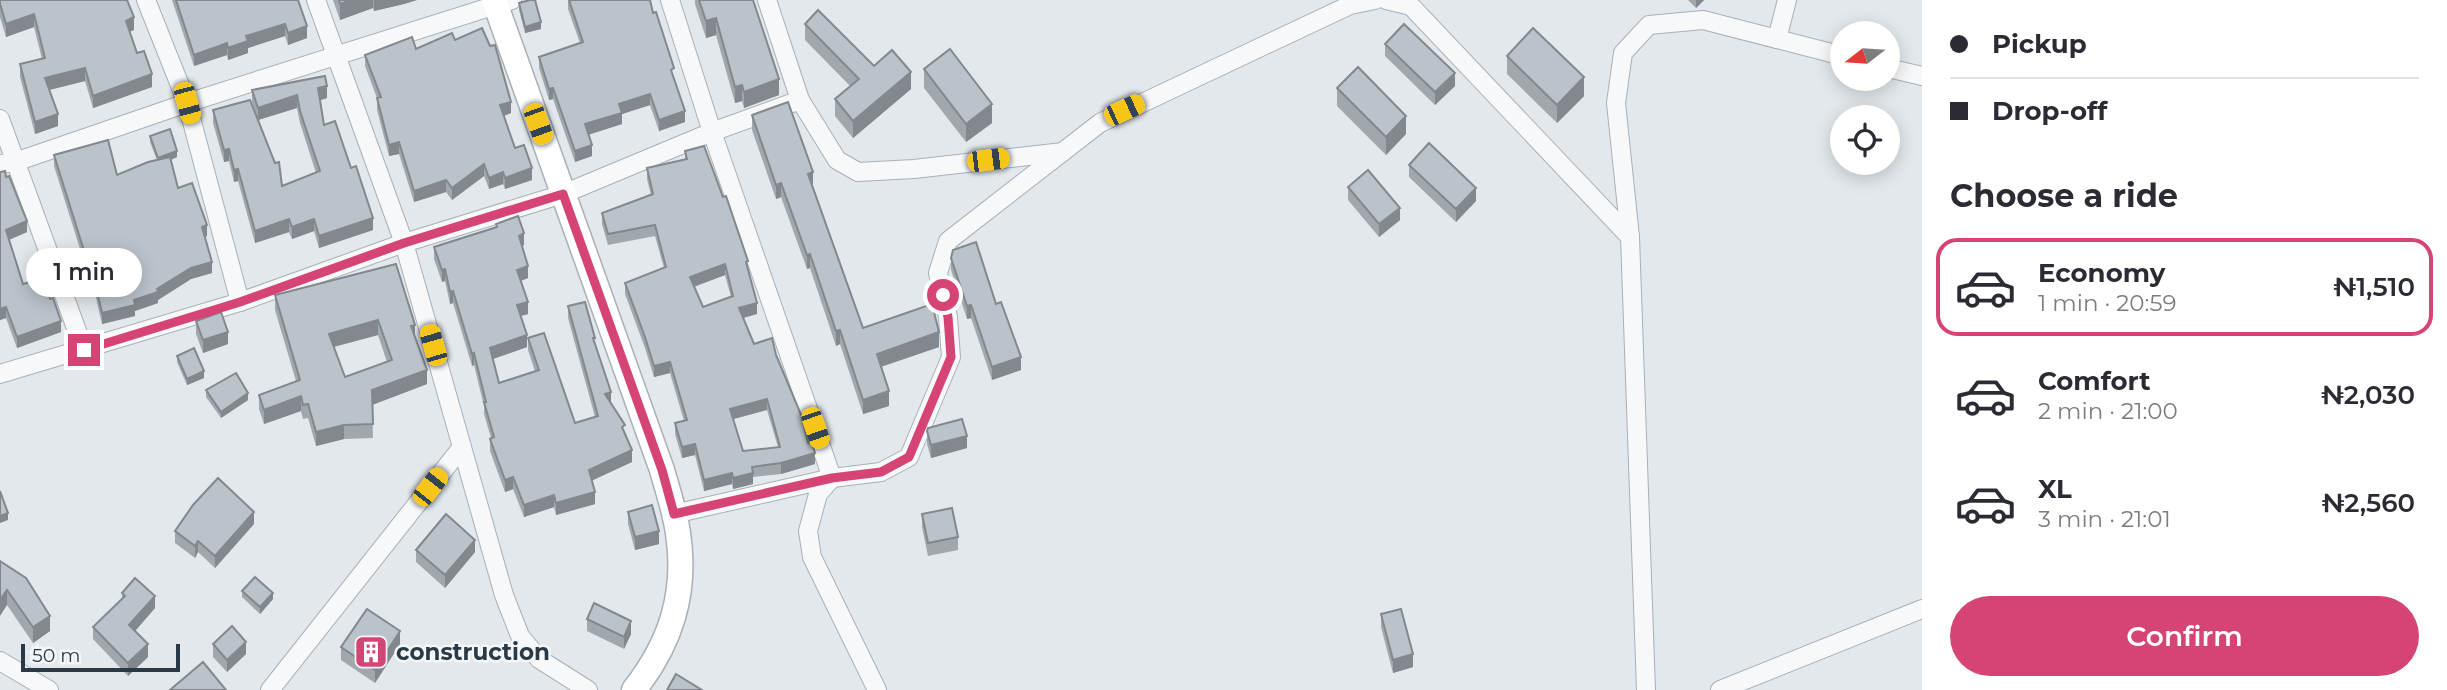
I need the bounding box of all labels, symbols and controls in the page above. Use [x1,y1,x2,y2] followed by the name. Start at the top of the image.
[1830,21,1900,91] north arrow
[1830,21,1900,175] map controls
[1992,28,2087,60] text: Pickup
[172,80,203,126] car
[1101,92,1148,128] car
[1992,95,2107,127] text: Drop-off
[521,101,556,147] car
[1830,105,1900,175] button: locate
[966,147,1011,173] car
[1950,176,2178,215] text: Choose a ride
[26,248,142,298] callout: 1 min
[1954,256,2017,319] icon: car
[2038,257,2165,289] text: Economy
[53,258,115,286] text: 1 min
[2333,271,2415,303] text: ₦1,510
[927,279,959,311] route start
[2038,289,2176,317] text: 1 min · 20:59
[418,322,449,368] car
[68,334,100,366] route end
[1954,364,2017,427] icon: car
[2038,365,2150,397] text: Comfort
[2321,379,2415,411] text: ₦2,030
[2038,397,2178,425] text: 2 min · 21:00
[799,405,832,451] car
[409,464,452,510] car
[1954,472,2017,535] icon: car
[2038,473,2072,505] text: XL
[2321,487,2415,519] text: ₦2,560
[2038,505,2171,533] text: 3 min · 21:01
[1950,596,2419,676] button: Confirm
[352,633,390,671] building icon: construction
[396,638,550,666] place label: construction
[21,641,180,673] scale bar
[32,644,80,667] text: 50 m

